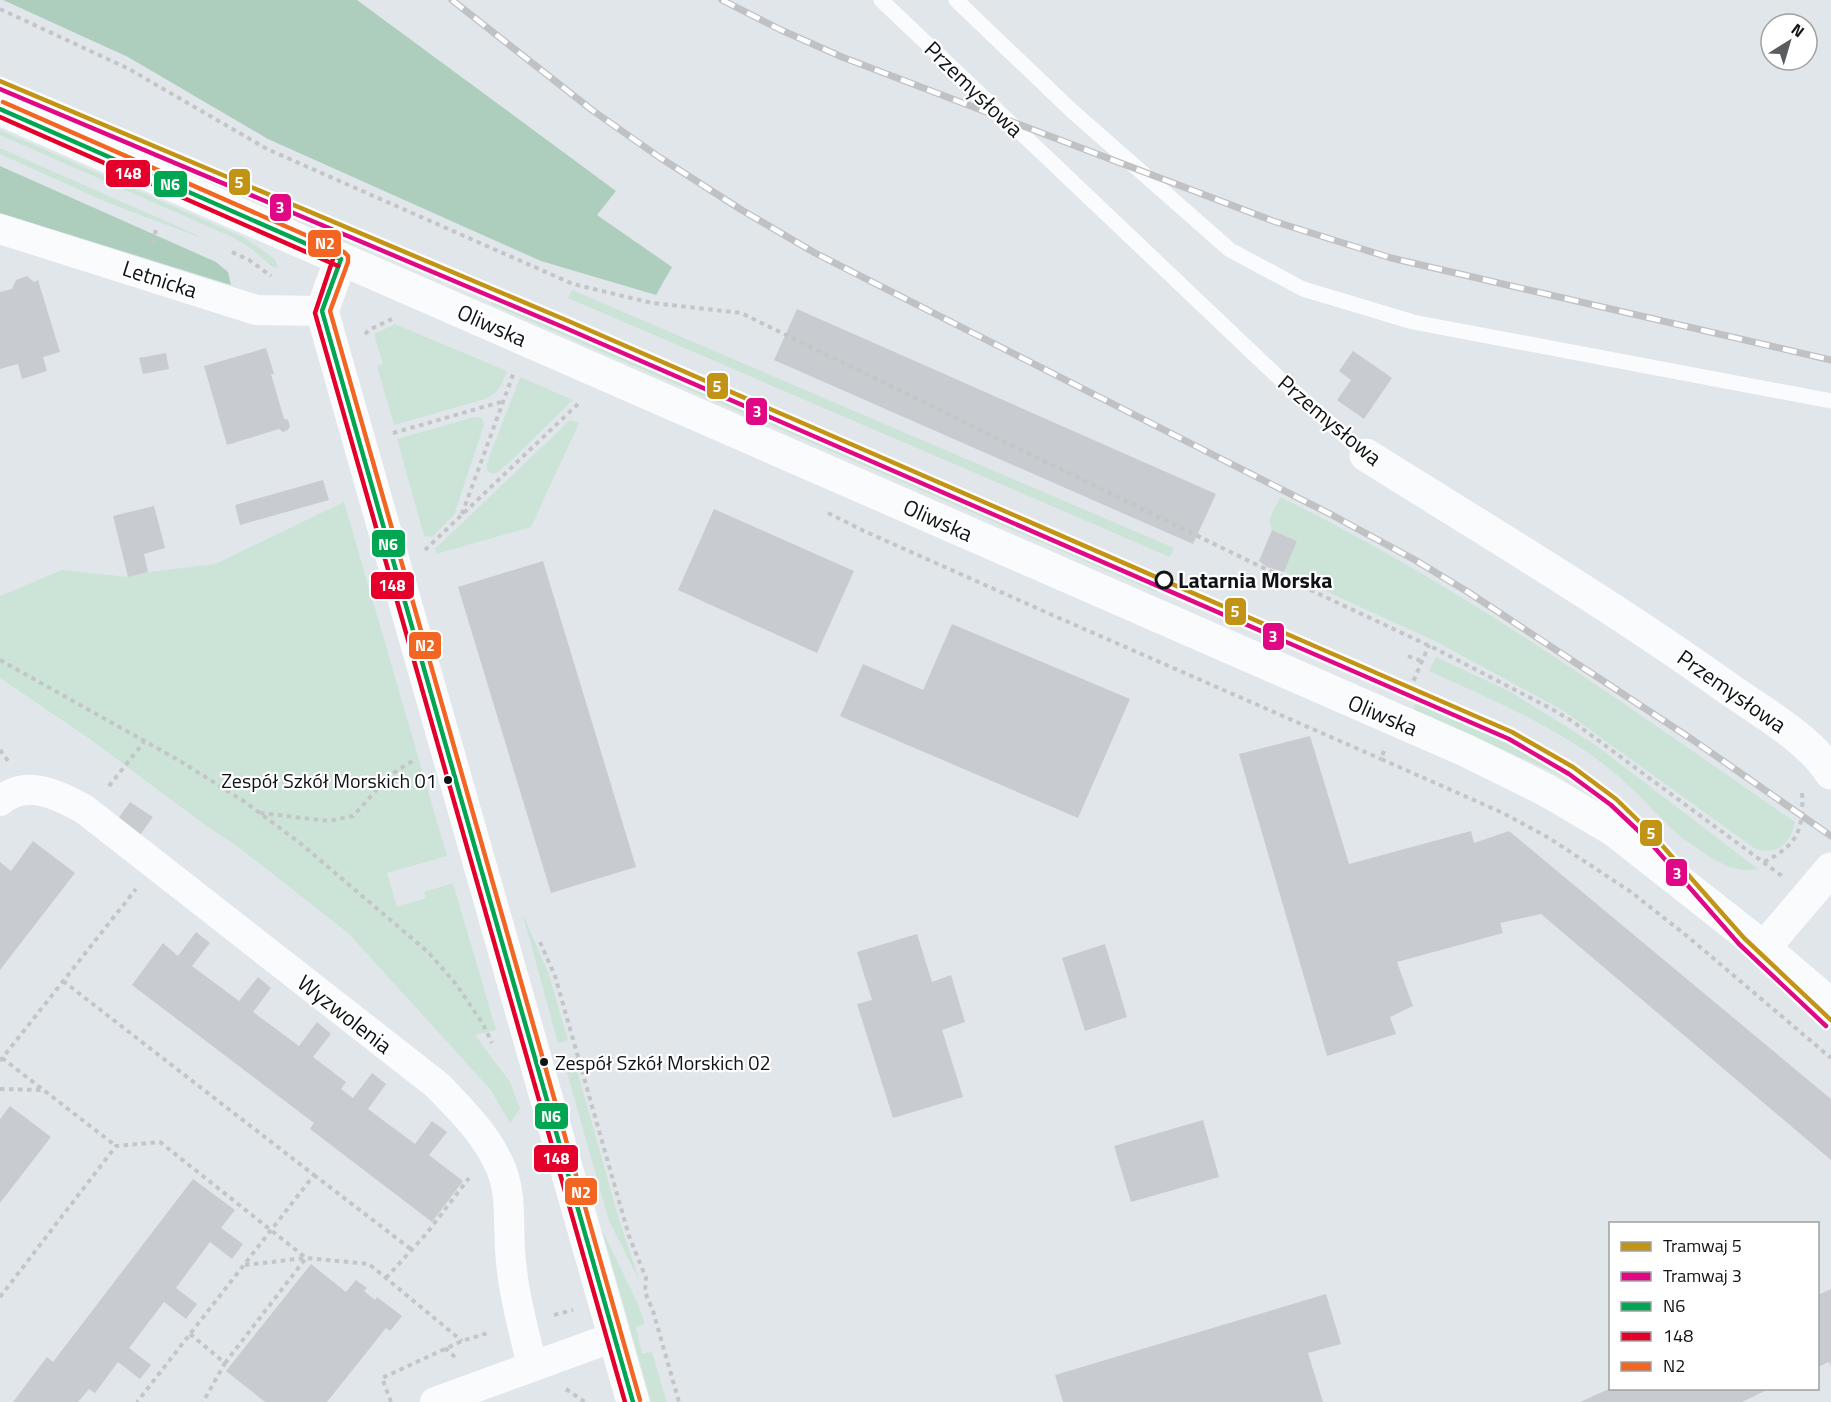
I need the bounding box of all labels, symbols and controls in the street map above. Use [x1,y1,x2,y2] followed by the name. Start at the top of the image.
[1759,12,1819,72] north arrow
[1786,17,1810,43] text: N
[917,33,1031,145] street label: Przemysłowa
[105,159,151,188] line badge: 148
[115,161,141,185] text: 148
[228,168,251,196] line badge: 5
[153,170,188,198] line badge: N6
[235,170,244,194] text: 5
[160,172,180,196] text: N6
[269,193,292,222] line badge: 3
[276,195,284,219] text: 3
[307,229,342,258] line badge: N2
[315,231,335,255] text: N2
[118,251,202,307] street label: Letnicka
[452,295,532,355] street label: Oliwska
[1271,366,1389,474] street label: Przemysłowa
[706,372,729,400] line badge: 5
[713,374,722,398] text: 5
[745,397,768,426] line badge: 3
[753,399,761,423] text: 3
[898,490,978,550] street label: Oliwska
[371,529,406,558] line badge: N6
[378,532,398,556] text: N6
[1178,563,1333,597] place label: Latarnia Morska
[370,571,415,600] line badge: 148
[1155,571,1173,589] marker: Latarnia Morska
[379,573,405,597] text: 148
[1224,597,1247,626] line badge: 5
[1231,599,1240,623] text: 5
[1262,622,1285,651] line badge: 3
[1269,624,1277,648] text: 3
[408,631,442,660] line badge: N2
[415,633,435,657] text: N2
[1670,641,1794,741] street label: Przemysłowa
[1343,685,1423,745] street label: Oliwska
[221,765,437,796] place label: Zespół Szkół Morskich 01
[442,774,454,786] marker: Zespół Szkół Morskich 01
[1639,819,1663,847] line badge: 5
[1647,821,1656,845] text: 5
[1665,858,1688,887] line badge: 3
[1673,861,1681,885] text: 3
[290,966,400,1062] street label: Wyzwolenia
[555,1047,771,1078] place label: Zespół Szkół Morskich 02
[538,1056,550,1068] marker: Zespół Szkół Morskich 02
[534,1102,569,1130] line badge: N6
[541,1104,561,1128] text: N6
[533,1144,579,1173] line badge: 148
[543,1146,569,1170] text: 148
[564,1177,598,1206] line badge: N2
[571,1180,591,1204] text: N2
[1609,1222,1819,1390] legend
[1663,1232,1742,1259] text: Tramwaj 5
[1663,1262,1742,1289] text: Tramwaj 3
[1663,1292,1685,1319] text: N6
[1663,1322,1693,1349] text: 148
[1663,1352,1685,1379] text: N2

